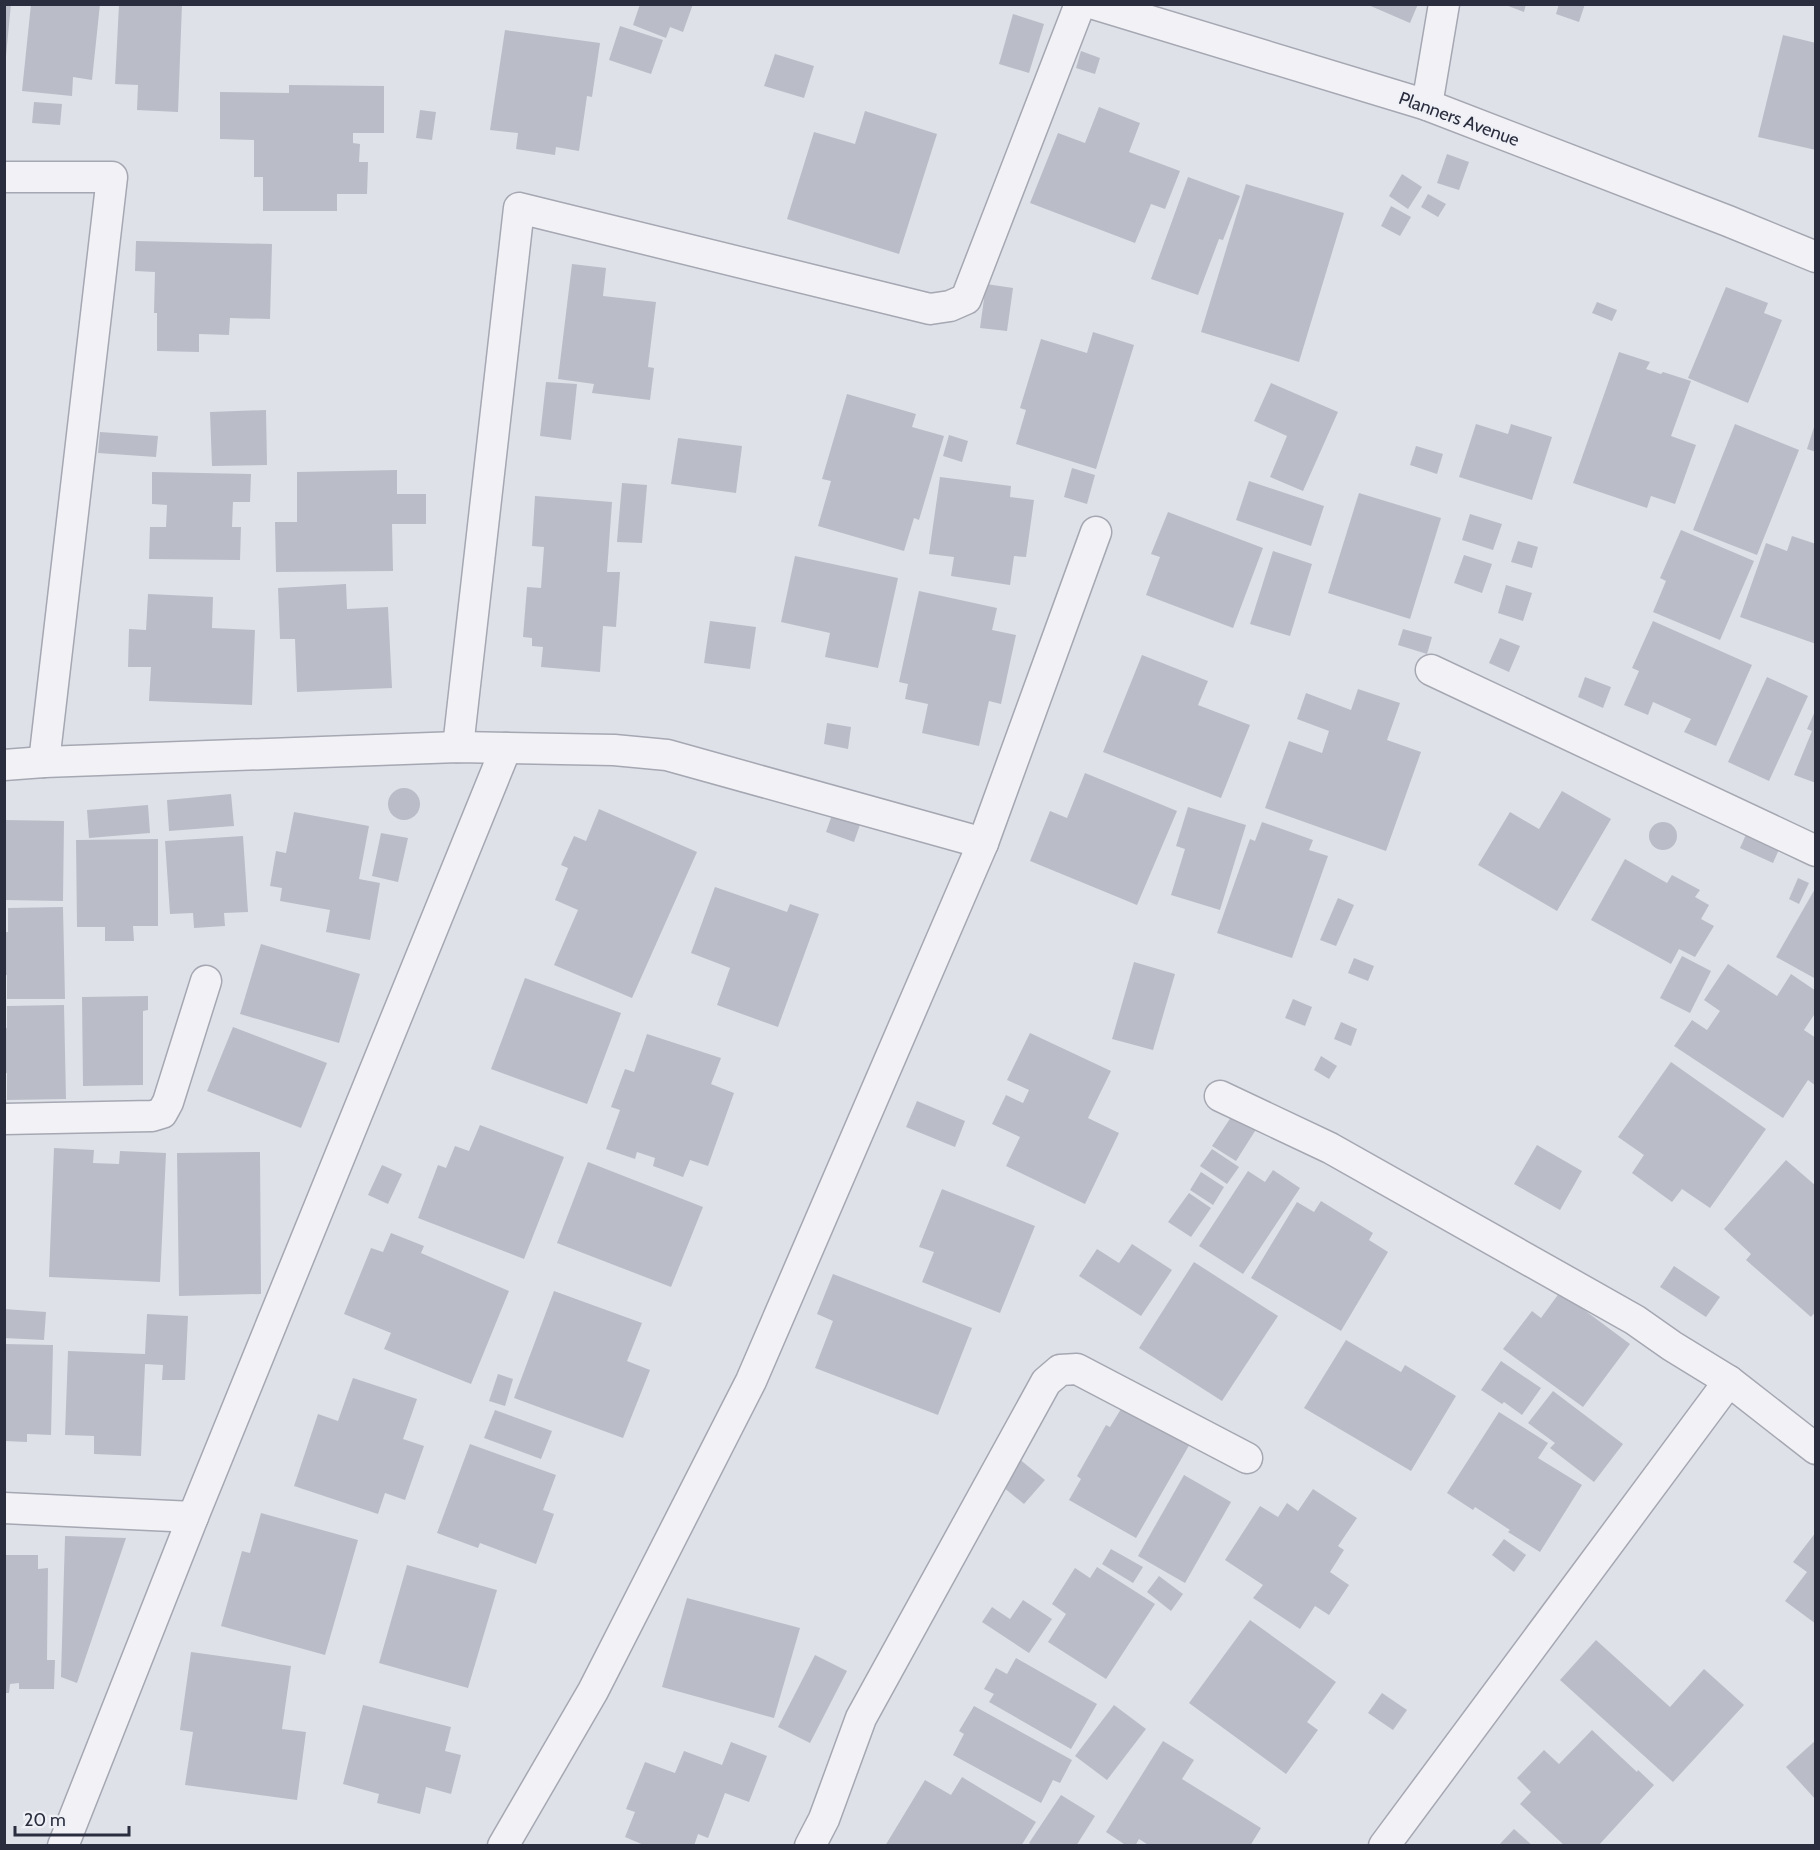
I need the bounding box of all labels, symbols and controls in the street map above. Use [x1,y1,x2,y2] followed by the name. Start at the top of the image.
[1396,87,1522,151] street label: Planners Avenue
[15,1799,129,1837] scale bar
[24,1809,66,1831] text: 20 m

